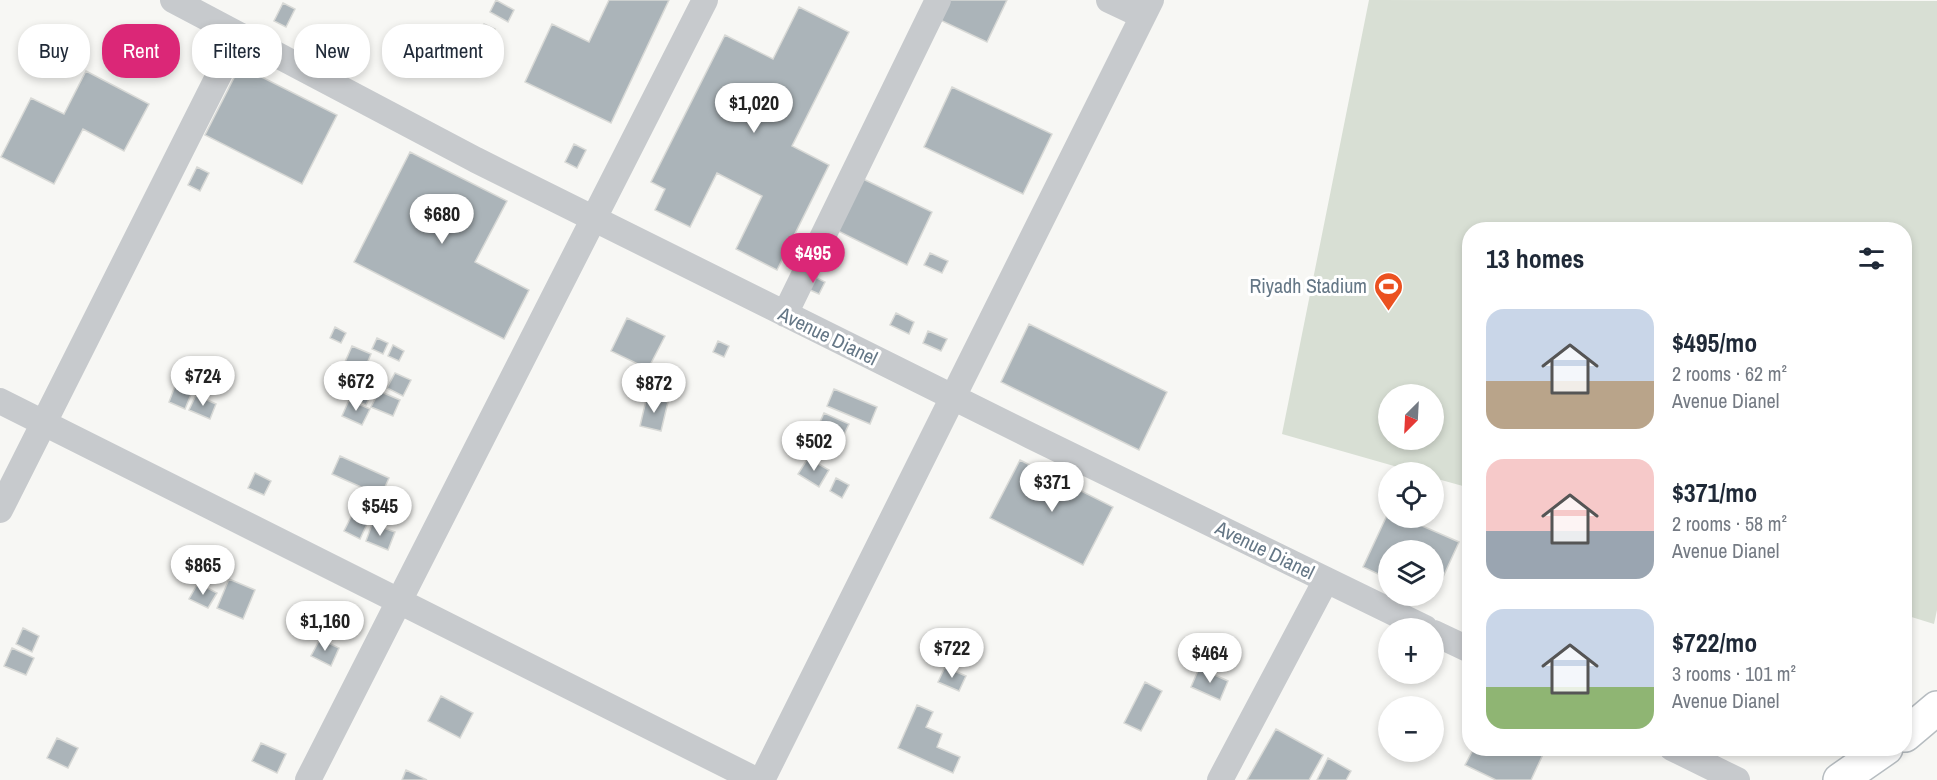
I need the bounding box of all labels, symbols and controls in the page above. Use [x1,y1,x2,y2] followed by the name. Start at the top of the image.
[18,24,90,78] chip: Buy
[102,24,180,78] chip: Rent
[192,24,282,78] chip: Filters
[294,24,370,78] chip: New
[382,24,504,78] chip: Apartment
[705,83,803,134] pin: $1,020
[729,89,779,116] text: $1,020
[406,194,478,245] pin: $680
[424,200,460,227] text: $680
[777,233,849,284] pin: $495
[795,239,831,266] text: $495
[1486,241,1584,276] text: 13 homes
[1855,242,1888,275] icon: filters
[1372,270,1404,312] sports icon: Riyadh Stadium
[1249,272,1367,299] place label: Riyadh Stadium
[773,299,882,371] street label: Avenue Dianel
[1672,325,1757,360] text: $495/mo
[1534,333,1606,405] icon: home
[167,356,239,407] pin: $724
[1672,360,1787,387] text: 2 rooms · 62 m²
[320,361,392,412] pin: $672
[185,362,221,389] text: $724
[618,363,690,414] pin: $872
[338,367,374,394] text: $672
[636,369,672,396] text: $872
[1378,384,1444,450] north arrow
[1378,384,1444,762] map controls
[1672,387,1779,414] text: Avenue Dianel
[778,421,850,472] pin: $502
[796,427,832,454] text: $502
[1016,462,1088,513] pin: $371
[1378,462,1444,528] button: locate
[1034,468,1070,495] text: $371
[1672,475,1757,510] text: $371/mo
[1534,483,1606,555] icon: home
[344,486,416,537] pin: $545
[362,492,398,519] text: $545
[1672,510,1787,537] text: 2 rooms · 58 m²
[1210,513,1319,585] street label: Avenue Dianel
[1672,537,1779,564] text: Avenue Dianel
[1378,540,1444,606] button: layers
[167,545,239,596] pin: $865
[185,551,221,578] text: $865
[276,601,374,652] pin: $1,160
[300,607,350,634] text: $1,160
[1378,618,1444,684] button: +
[1672,625,1757,660] text: $722/mo
[916,628,988,679] pin: $722
[1174,633,1246,684] pin: $464
[1534,633,1606,705] icon: home
[934,634,970,661] text: $722
[1192,639,1228,666] text: $464
[1672,660,1796,687] text: 3 rooms · 101 m²
[1672,687,1779,714] text: Avenue Dianel
[1378,696,1444,762] button: −

